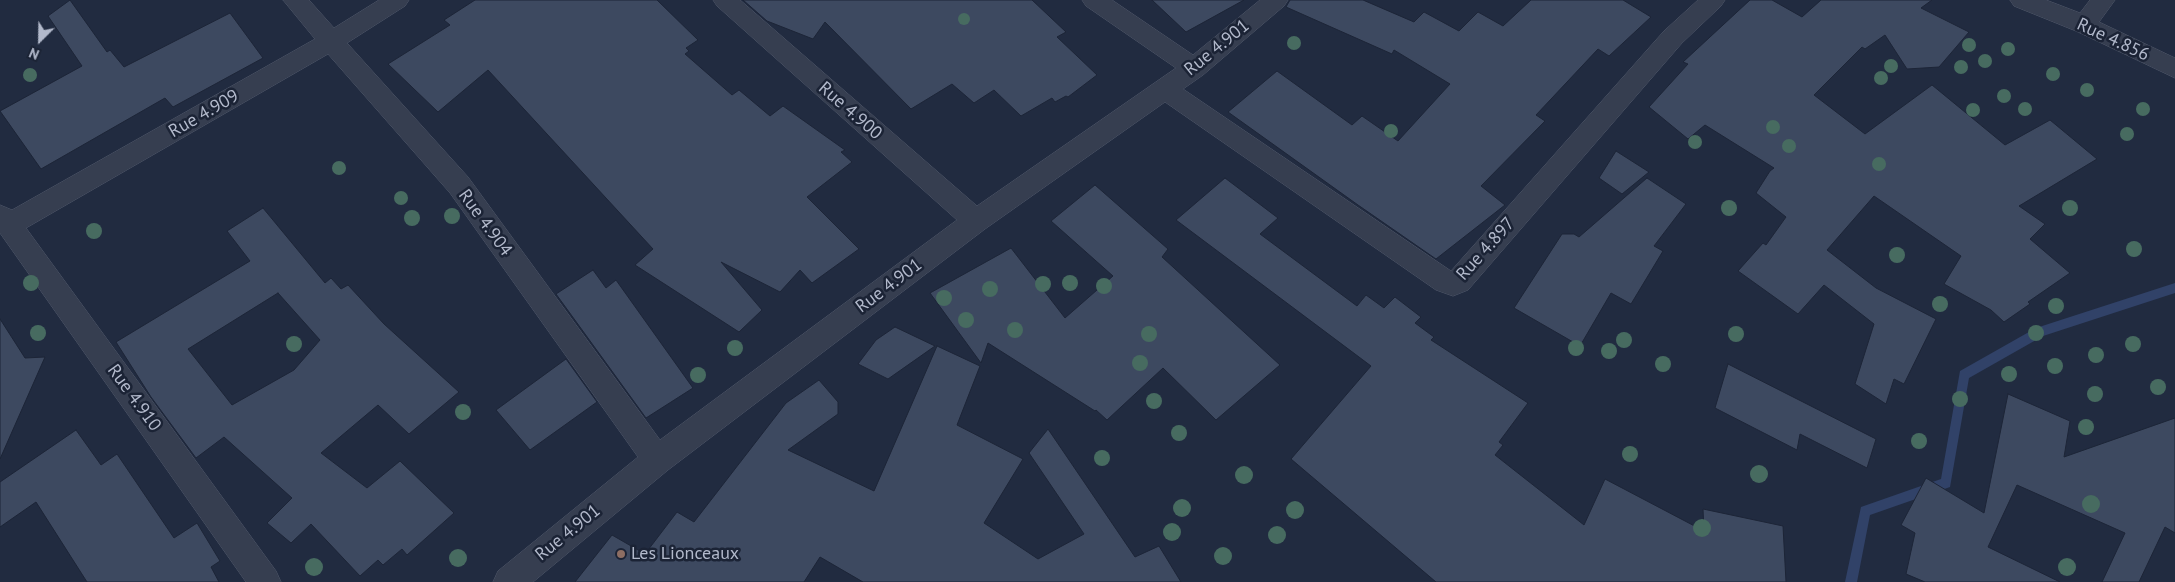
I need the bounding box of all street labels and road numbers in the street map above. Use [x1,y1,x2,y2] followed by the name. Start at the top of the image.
[2073,14,2153,66] street label: Rue 4.856
[1180,15,1254,81] street label: Rue 4.901
[814,78,886,144] street label: Rue 4.900
[165,85,243,143] street label: Rue 4.909
[454,185,516,261] street label: Rue 4.904
[1452,213,1520,285] street label: Rue 4.897
[852,254,926,318] street label: Rue 4.901
[103,360,165,436] street label: Rue 4.910
[531,500,605,566] street label: Rue 4.901

